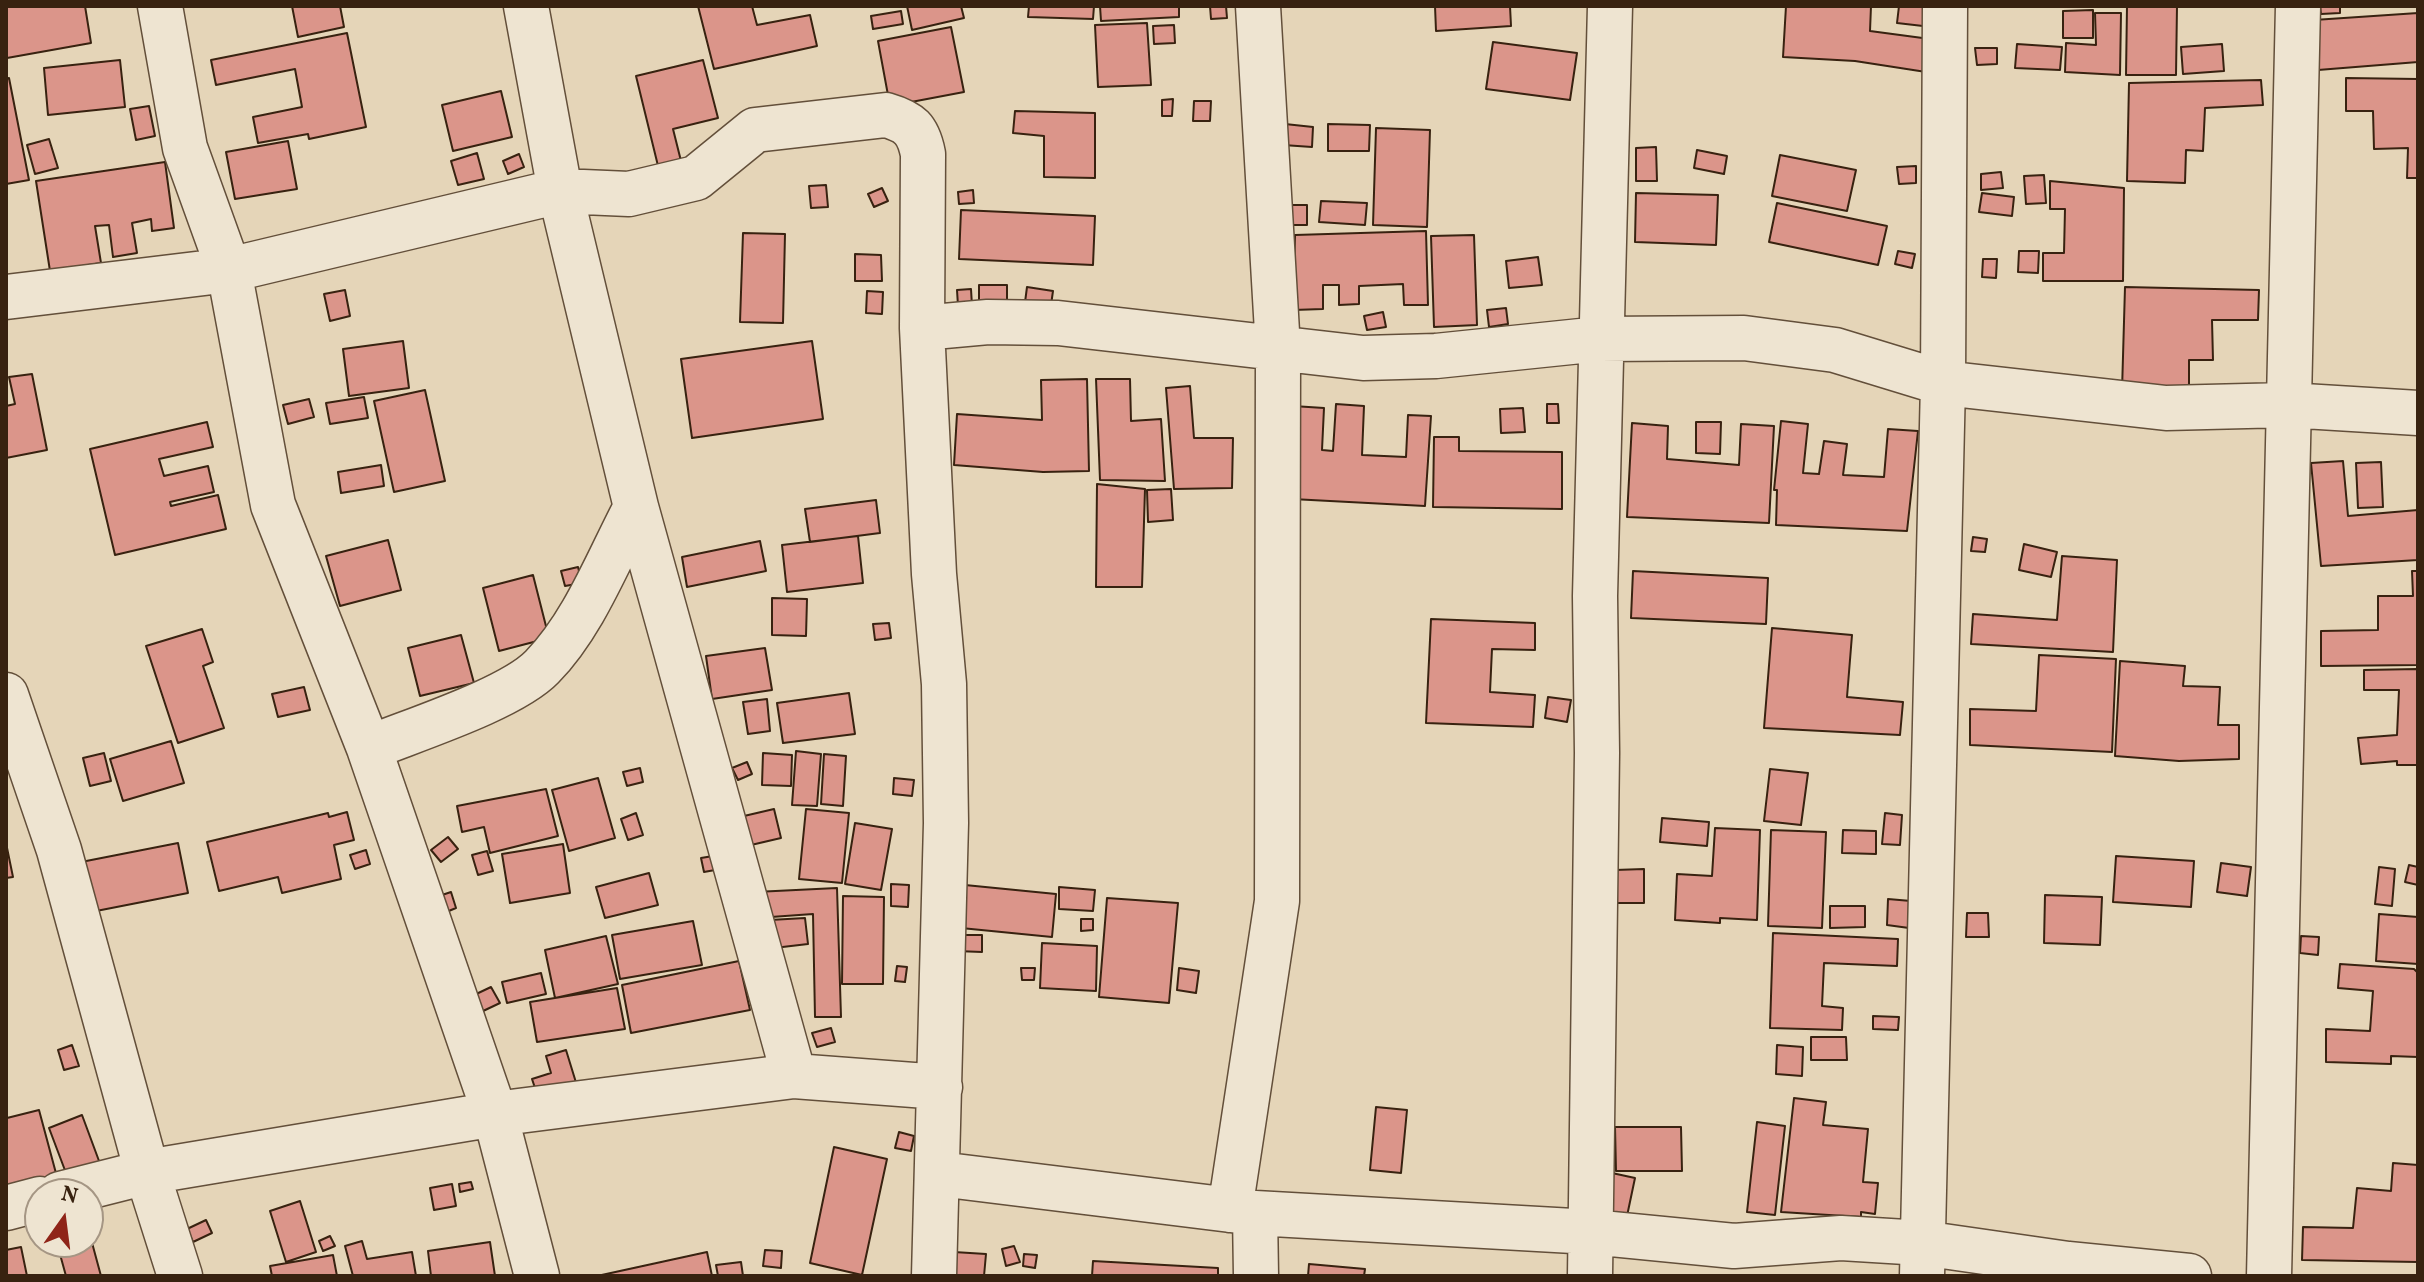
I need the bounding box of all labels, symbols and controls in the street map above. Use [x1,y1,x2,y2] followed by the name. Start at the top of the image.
[24,1178,104,1258] north arrow
[58,1179,81,1213] text: N

